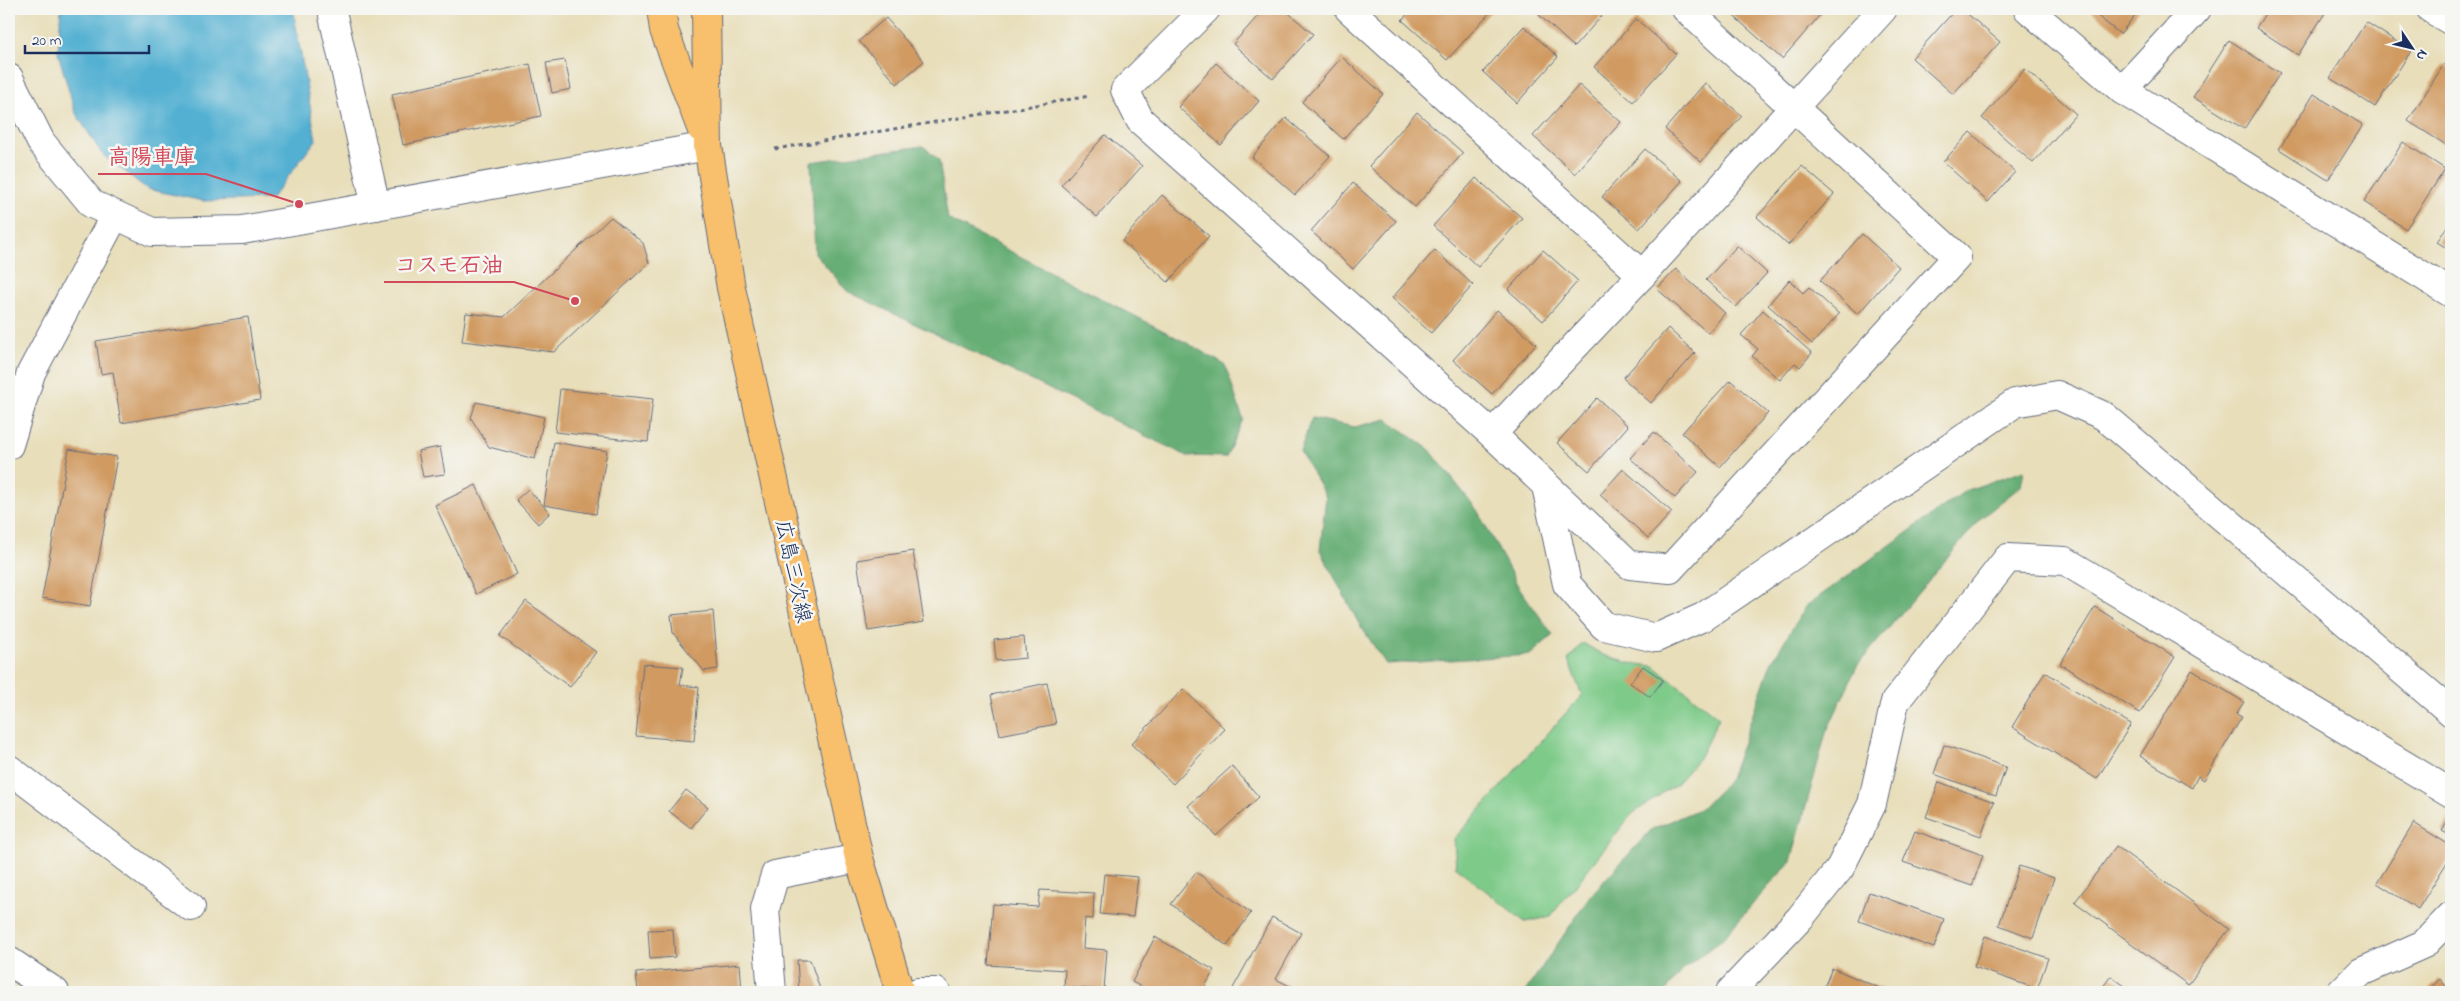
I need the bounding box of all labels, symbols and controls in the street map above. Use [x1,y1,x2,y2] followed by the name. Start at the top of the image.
[25,22,149,54] scale bar
[2388,22,2438,72] north arrow
[32,30,62,52] text: 20 m
[2410,45,2433,64] text: N
[98,137,206,174] callout: 高陽車庫
[108,143,196,175] text: 高陽車庫
[384,245,514,282] callout: コスモ石油
[394,251,504,283] text: コスモ石油
[766,517,818,626] street label: 広島三次線

